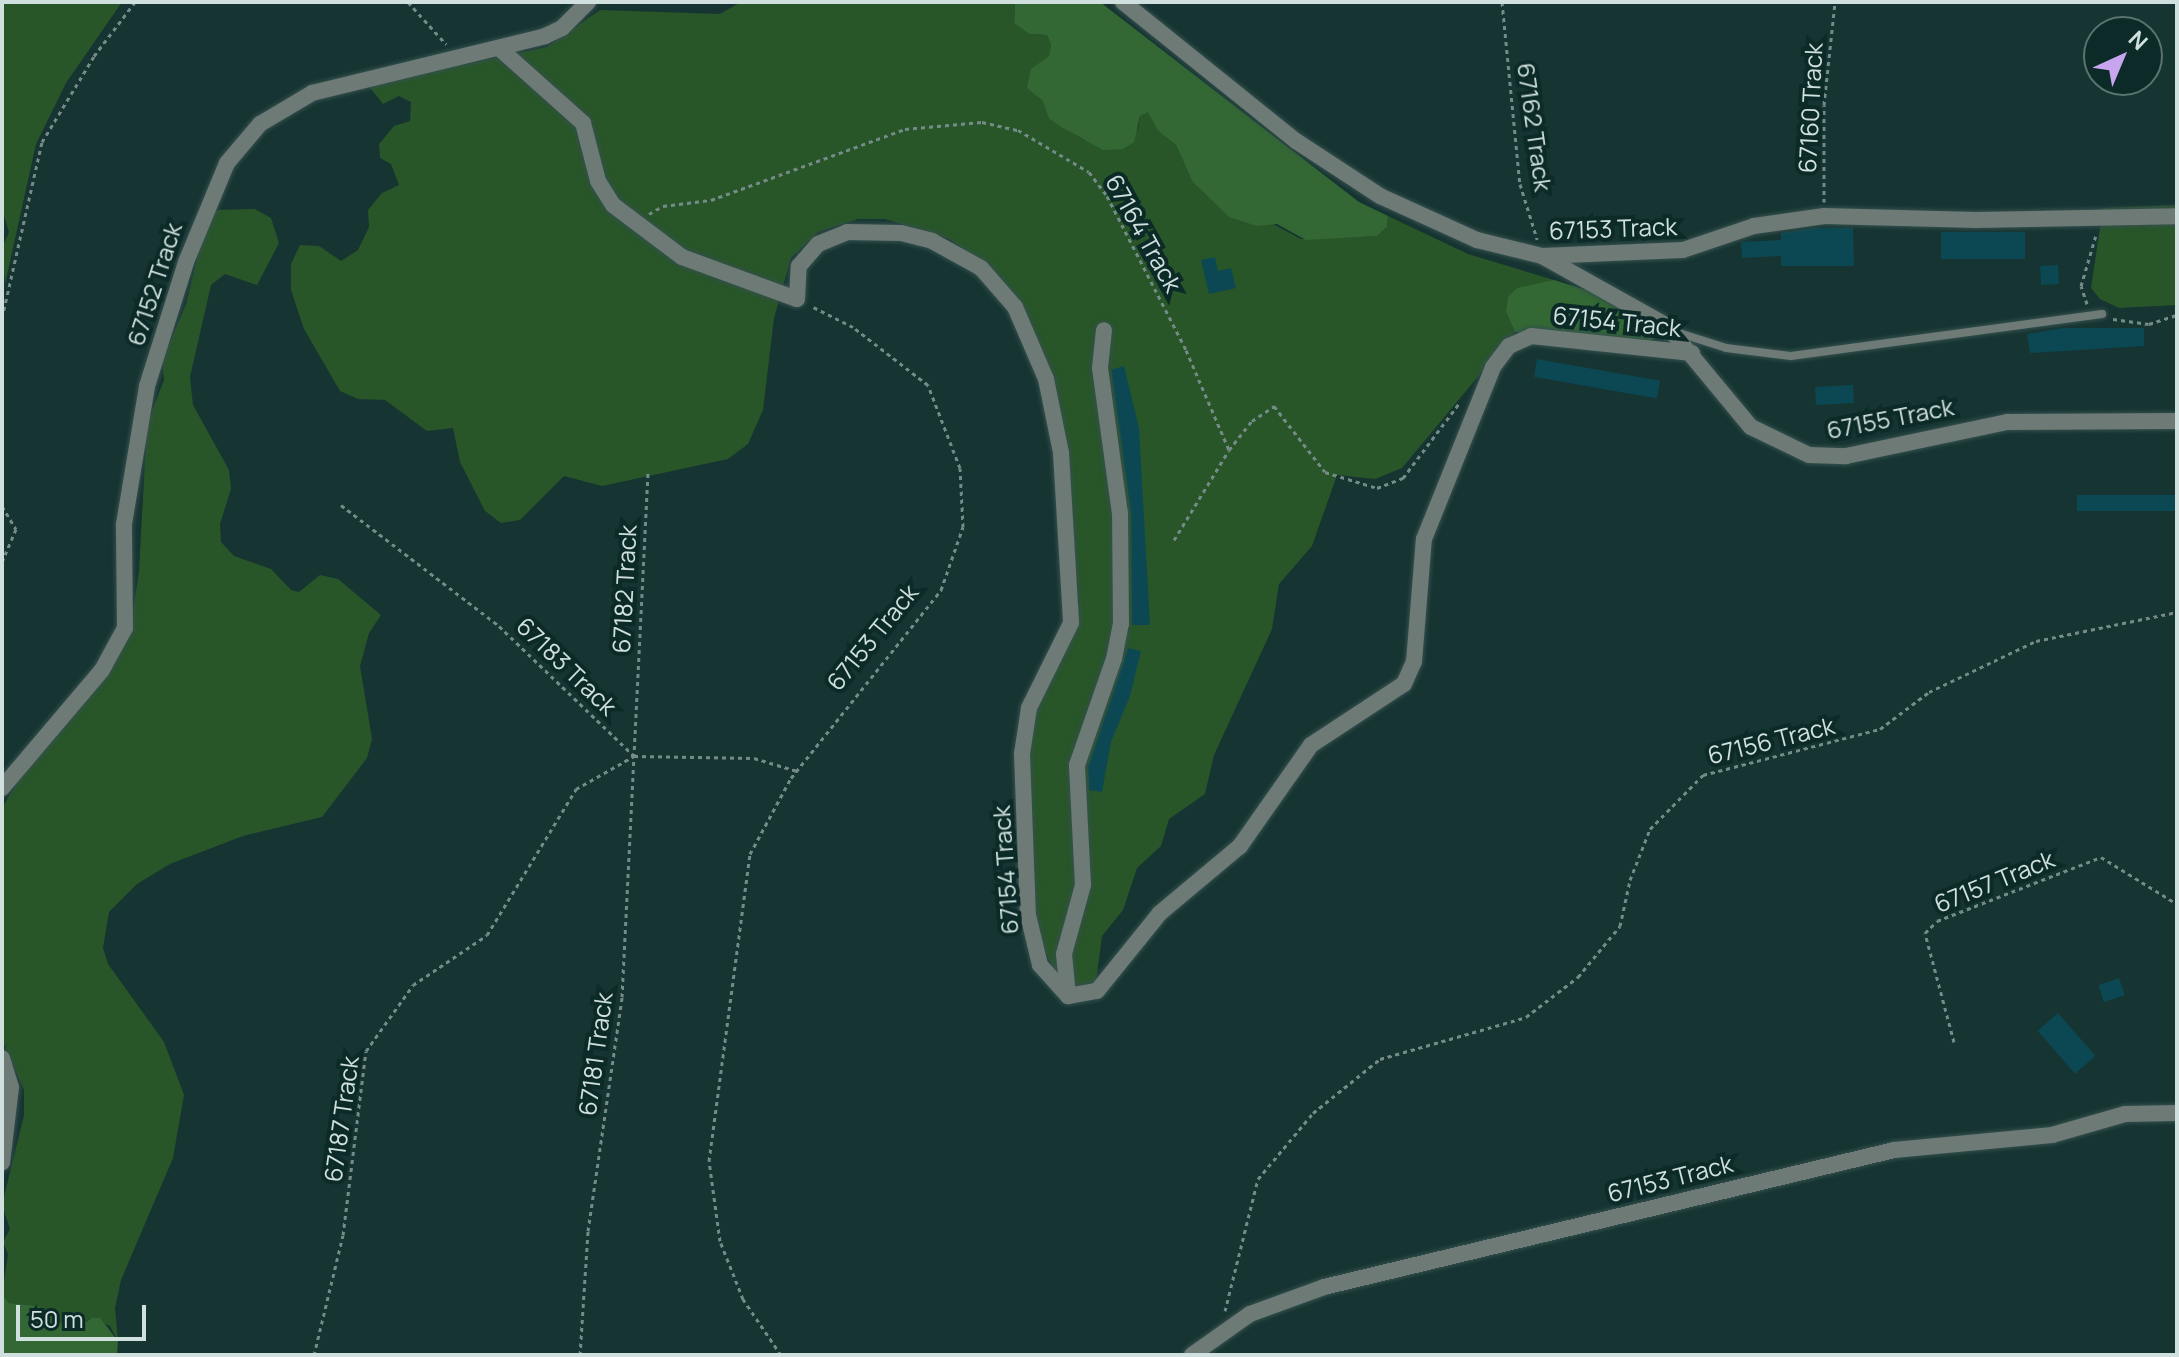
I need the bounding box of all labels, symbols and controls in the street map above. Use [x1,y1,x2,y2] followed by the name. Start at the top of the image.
[2083,16,2163,96] north arrow
[2122,24,2154,56] text: N
[1792,42,1828,174] street label: 67160 Track
[1512,61,1558,193] street label: 67162 Track
[1100,169,1188,297] street label: 67164 Track
[1549,211,1677,245] street label: 67153 Track
[121,219,187,349] street label: 67152 Track
[1551,300,1683,342] street label: 67154 Track
[1824,392,1956,444] street label: 67155 Track
[606,524,642,654] street label: 67182 Track
[821,578,923,696] street label: 67153 Track
[511,611,623,721] street label: 67183 Track
[1705,710,1837,770] street label: 67156 Track
[986,805,1024,935] street label: 67154 Track
[1930,844,2058,918] street label: 67157 Track
[572,991,618,1117] street label: 67181 Track
[318,1054,364,1184] street label: 67187 Track
[1604,1149,1736,1207] street label: 67153 Track
[20,1289,150,1339] scale bar
[30,1302,84,1335] text: 50 m

